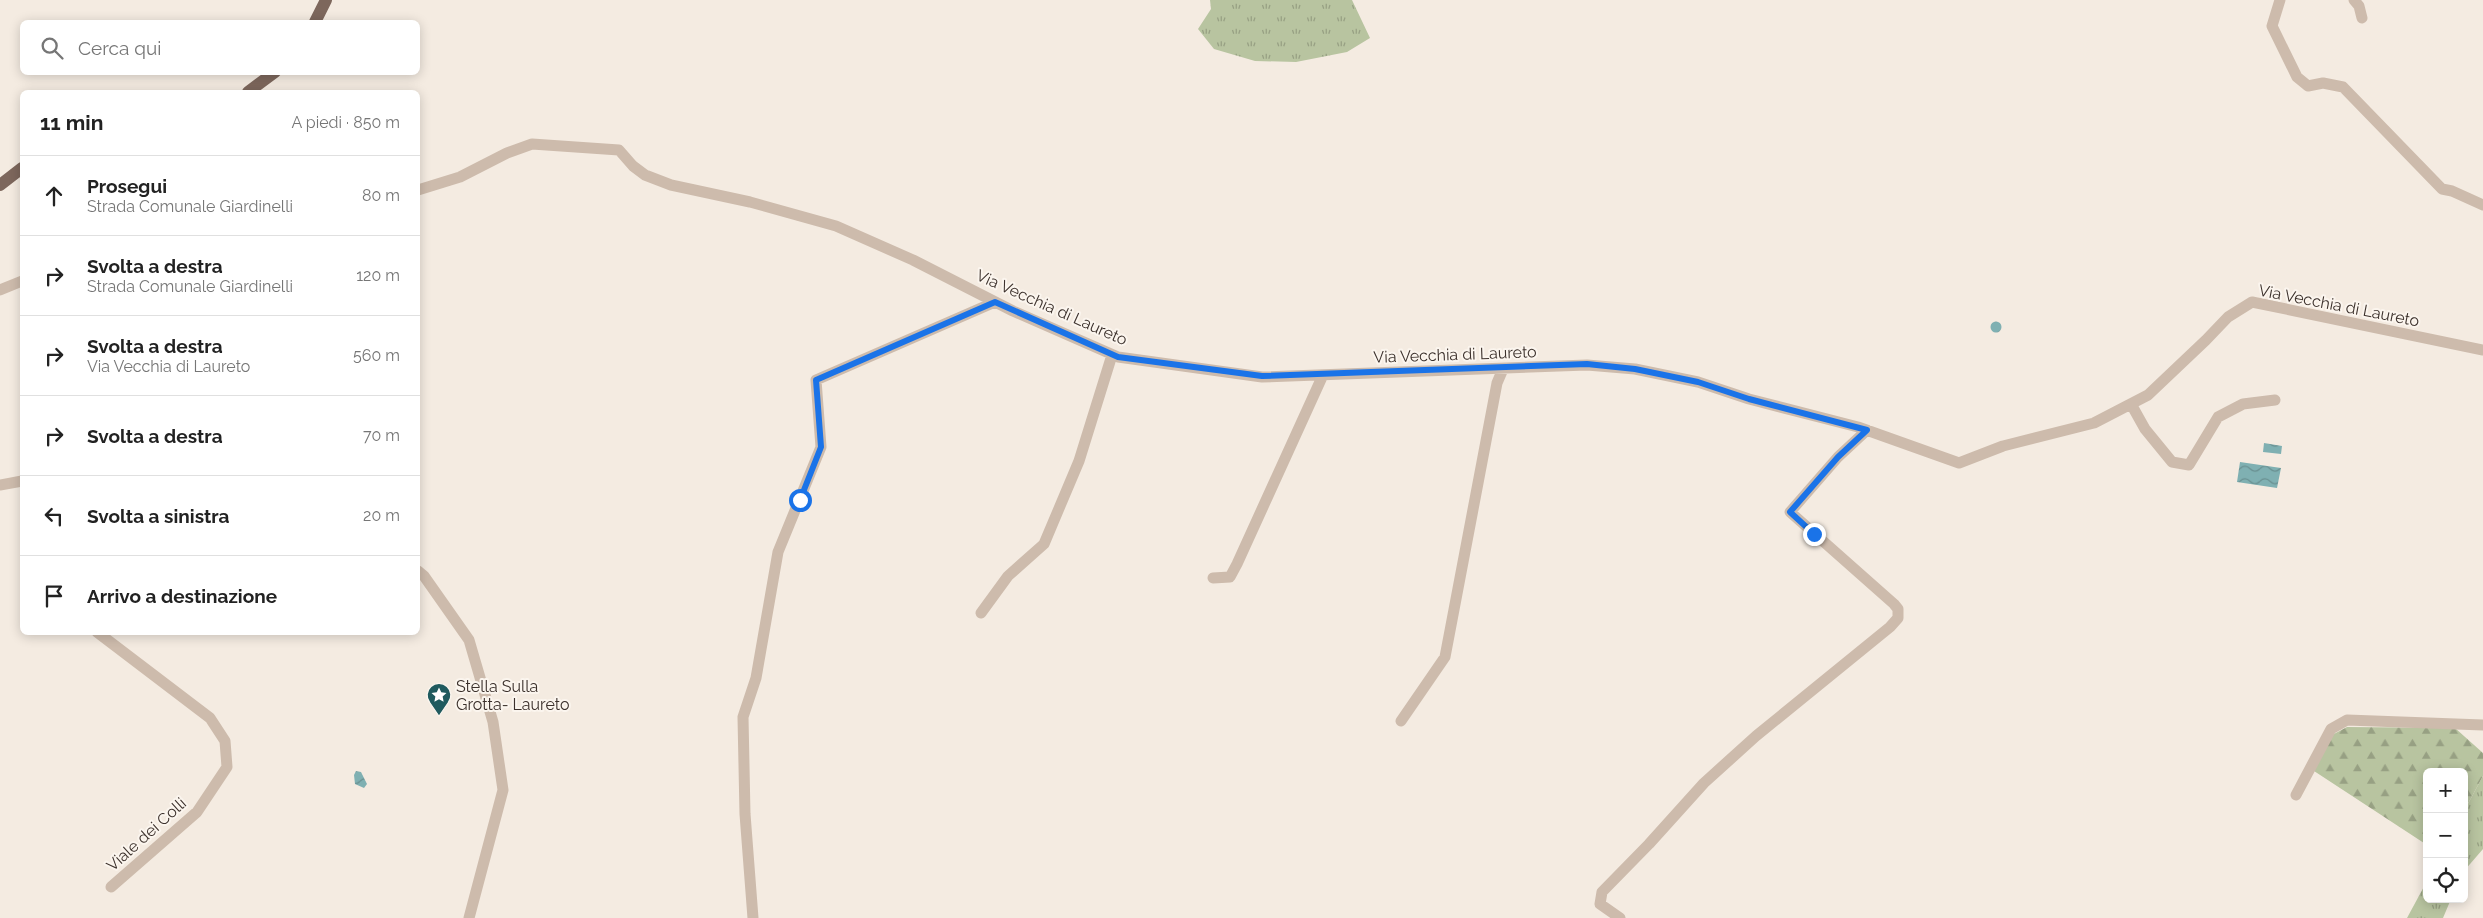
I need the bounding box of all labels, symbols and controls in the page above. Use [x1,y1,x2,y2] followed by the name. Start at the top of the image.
[20,20,420,75] search box
[38,34,66,62] icon: search
[78,37,161,59] text: Cerca qui
[40,110,103,135] text: 11 min
[291,113,400,132] text: A piedi · 850 m
[87,175,167,197] text: Prosegui
[40,182,68,210] icon: ahead
[362,186,400,205] text: 80 m
[87,197,293,216] text: Strada Comunale Giardinelli
[87,255,223,277] text: Svolta a destra
[40,262,68,290] icon: right
[356,266,400,285] text: 120 m
[973,266,1130,349] street label: Via Vecchia di Laureto
[87,277,293,296] text: Strada Comunale Giardinelli
[2257,281,2421,330] street label: Via Vecchia di Laureto
[87,335,223,357] text: Svolta a destra
[40,342,68,370] icon: right
[1373,342,1537,367] street label: Via Vecchia di Laureto
[353,346,400,365] text: 560 m
[87,357,250,376] text: Via Vecchia di Laureto
[40,422,68,450] icon: right
[87,425,223,447] text: Svolta a destra
[363,426,400,445] text: 70 m
[789,489,812,512] route start
[40,502,68,530] icon: left
[87,505,229,527] text: Svolta a sinistra
[363,506,400,525] text: 20 m
[1803,523,1826,546] route end
[40,582,68,610] icon: arrive
[87,585,277,607] text: Arrivo a destinazione
[456,677,569,714] place label: Stella Sulla Grotta- Laureto
[426,682,452,716] place icon: Stella Sulla Grotta- Laureto
[2423,768,2468,903] map controls
[2423,768,2468,813] button: +
[103,794,190,875] street label: Viale dei Colli
[2423,813,2468,858] button: −
[2423,858,2468,903] button: locate

